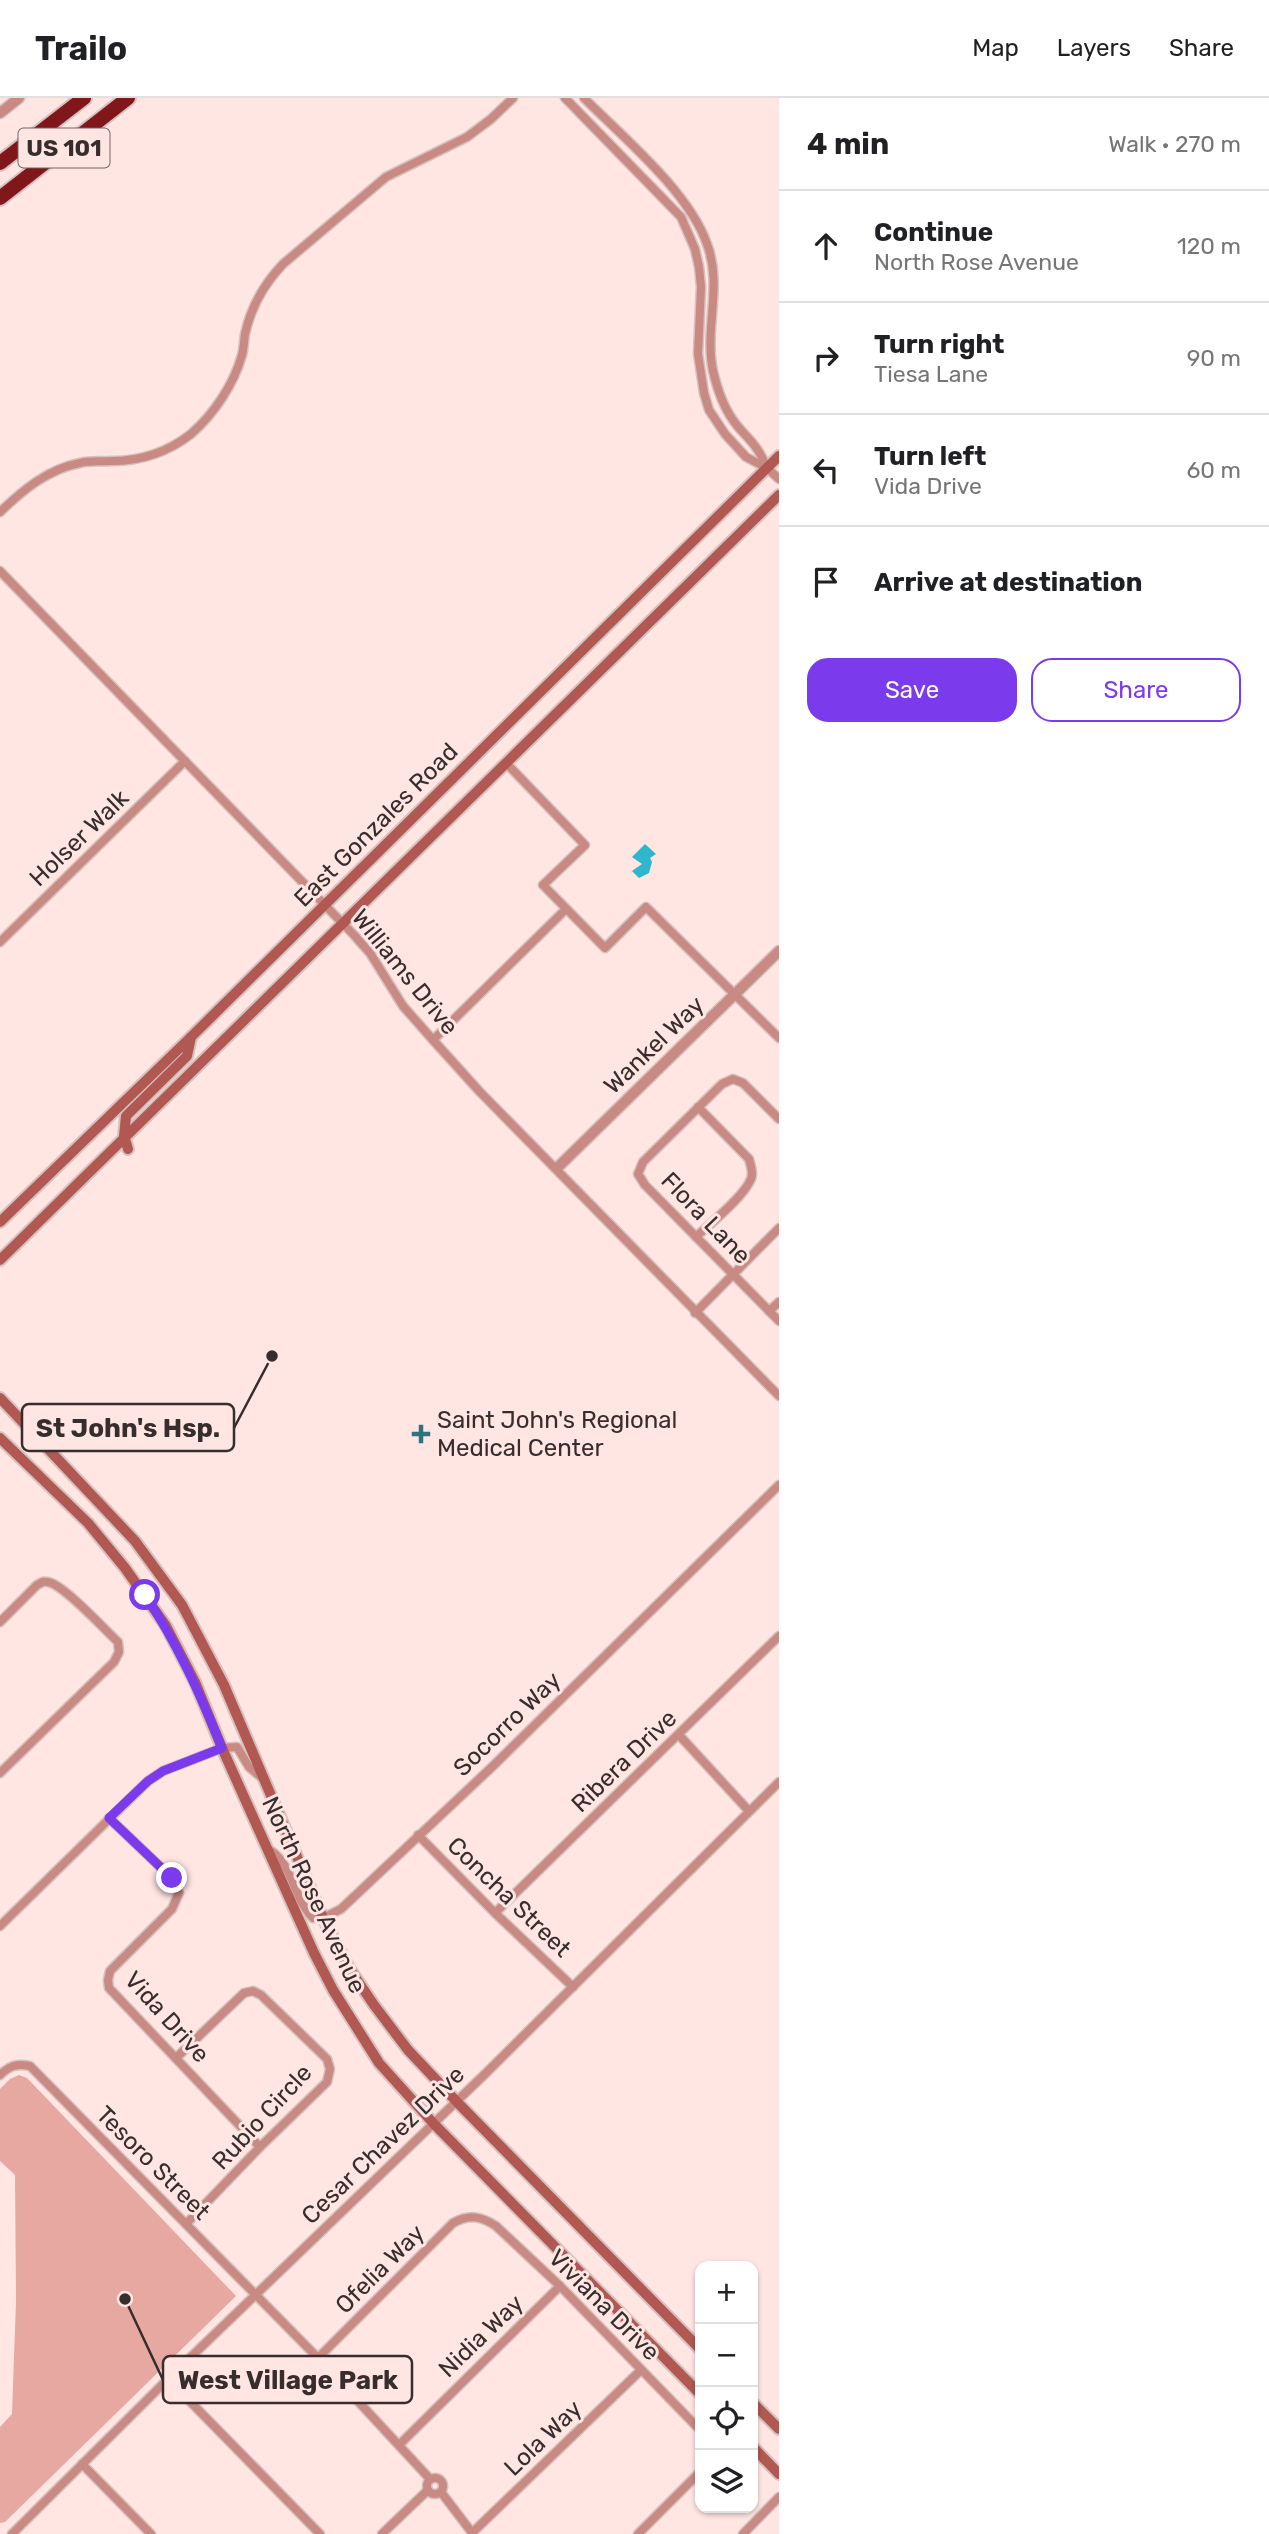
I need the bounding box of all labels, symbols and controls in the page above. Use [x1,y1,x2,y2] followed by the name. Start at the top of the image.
[35,29,127,68] text: Trailo
[972,34,1019,62] text: Map
[1057,34,1131,62] text: Layers
[1169,34,1234,62] text: Share
[807,126,889,162] text: 4 min
[18,129,110,168] road number: US 101
[1108,130,1241,158] text: Walk · 270 m
[874,217,993,248] text: Continue
[807,227,845,265] icon: ahead
[1177,232,1241,260] text: 120 m
[874,248,1079,276] text: North Rose Avenue
[874,329,1004,360] text: Turn right
[807,339,845,377] icon: right
[1187,344,1241,372] text: 90 m
[874,360,988,388] text: Tiesa Lane
[874,441,986,472] text: Turn left
[807,451,845,489] icon: left
[1186,456,1241,484] text: 60 m
[874,472,982,500] text: Vida Drive
[807,563,845,601] icon: arrive
[874,567,1142,598] text: Arrive at destination
[807,658,1017,722] button: Save
[1031,658,1241,722] button: Share
[288,737,464,913] street label: East Gonzales Road
[24,784,135,892] street label: Holser Walk
[346,904,464,1040] street label: Williams Drive
[598,990,710,1100] street label: Wankel Way
[655,1166,757,1270] street label: Flora Lane
[22,1404,234,1451] callout: St John's Hsp.
[437,1406,677,1462] place label: Saint John's Regional Medical Center
[36,1413,220,1444] text: St John's Hsp.
[411,1424,431,1444] marker: Saint John's Regional Medical Center
[129,1579,160,1610] route start
[448,1666,566,1782] street label: Socorro Way
[566,1704,682,1818] street label: Ribera Drive
[256,1792,372,1998] street label: North Rose Avenue
[441,1831,577,1963] street label: Concha Street
[156,1862,187,1893] route end
[119,1966,215,2068] street label: Vida Drive
[206,2059,318,2175] street label: Rubio Circle
[296,2060,470,2230] street label: Cesar Chavez Drive
[90,2100,216,2226] street label: Tesoro Street
[330,2219,430,2319] street label: Ofelia Way
[543,2244,665,2366] street label: Viviana Drive
[695,2261,758,2513] map controls
[695,2261,758,2324] button: +
[433,2289,529,2383] street label: Nidia Way
[695,2324,758,2387] button: −
[163,2356,412,2403] callout: West Village Park
[178,2365,399,2396] text: West Village Park
[695,2387,758,2450] button: locate
[499,2394,587,2482] street label: Lola Way
[695,2450,758,2513] button: layers

